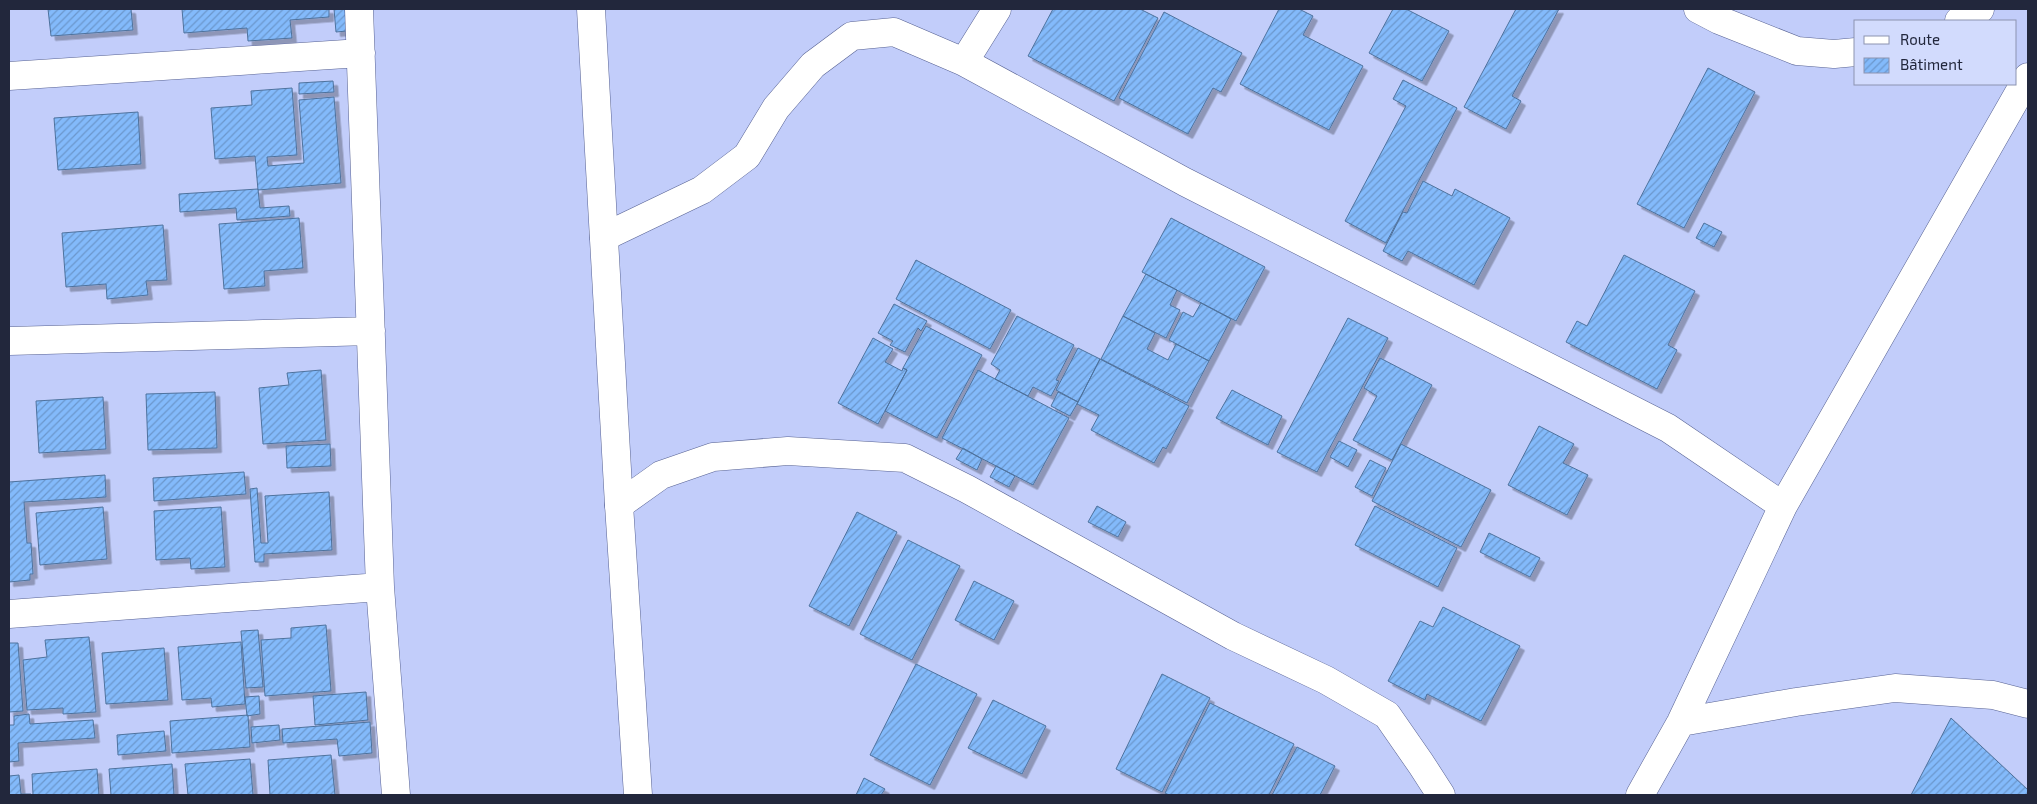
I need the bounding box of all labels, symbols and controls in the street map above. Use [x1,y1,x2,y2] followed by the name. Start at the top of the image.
[1854,20,2017,85] legend
[1900,30,1940,48] text: Route
[1900,55,1963,73] text: Bâtiment

